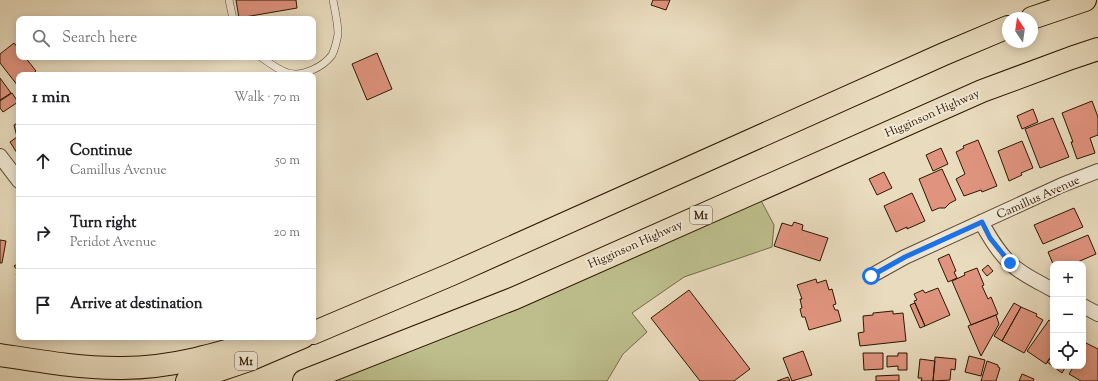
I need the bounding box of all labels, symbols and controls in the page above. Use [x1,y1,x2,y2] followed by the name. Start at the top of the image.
[1002,12,1038,48] north arrow
[16,16,316,60] search box
[30,27,52,49] icon: search
[62,28,137,49] text: Search here
[882,85,983,143] street label: Higginson Highway
[32,86,70,110] text: 1 min
[234,89,300,107] text: Walk · 70 m
[70,141,132,162] text: Continue
[32,150,54,172] icon: ahead
[275,152,300,170] text: 50 m
[70,162,167,180] text: Camillus Avenue
[994,171,1083,224] street label: Camillus Avenue
[690,206,712,224] road number: M1
[70,213,136,234] text: Turn right
[585,216,686,274] street label: Higginson Highway
[32,222,54,244] icon: right
[274,224,300,242] text: 20 m
[70,234,156,252] text: Peridot Avenue
[1001,254,1019,272] route end
[1050,261,1086,369] map controls
[1050,261,1086,297] button: +
[862,267,880,285] route start
[32,294,54,316] icon: arrive
[70,294,203,315] text: Arrive at destination
[1050,297,1086,333] button: −
[1050,333,1086,369] button: locate
[235,352,257,370] road number: M1

